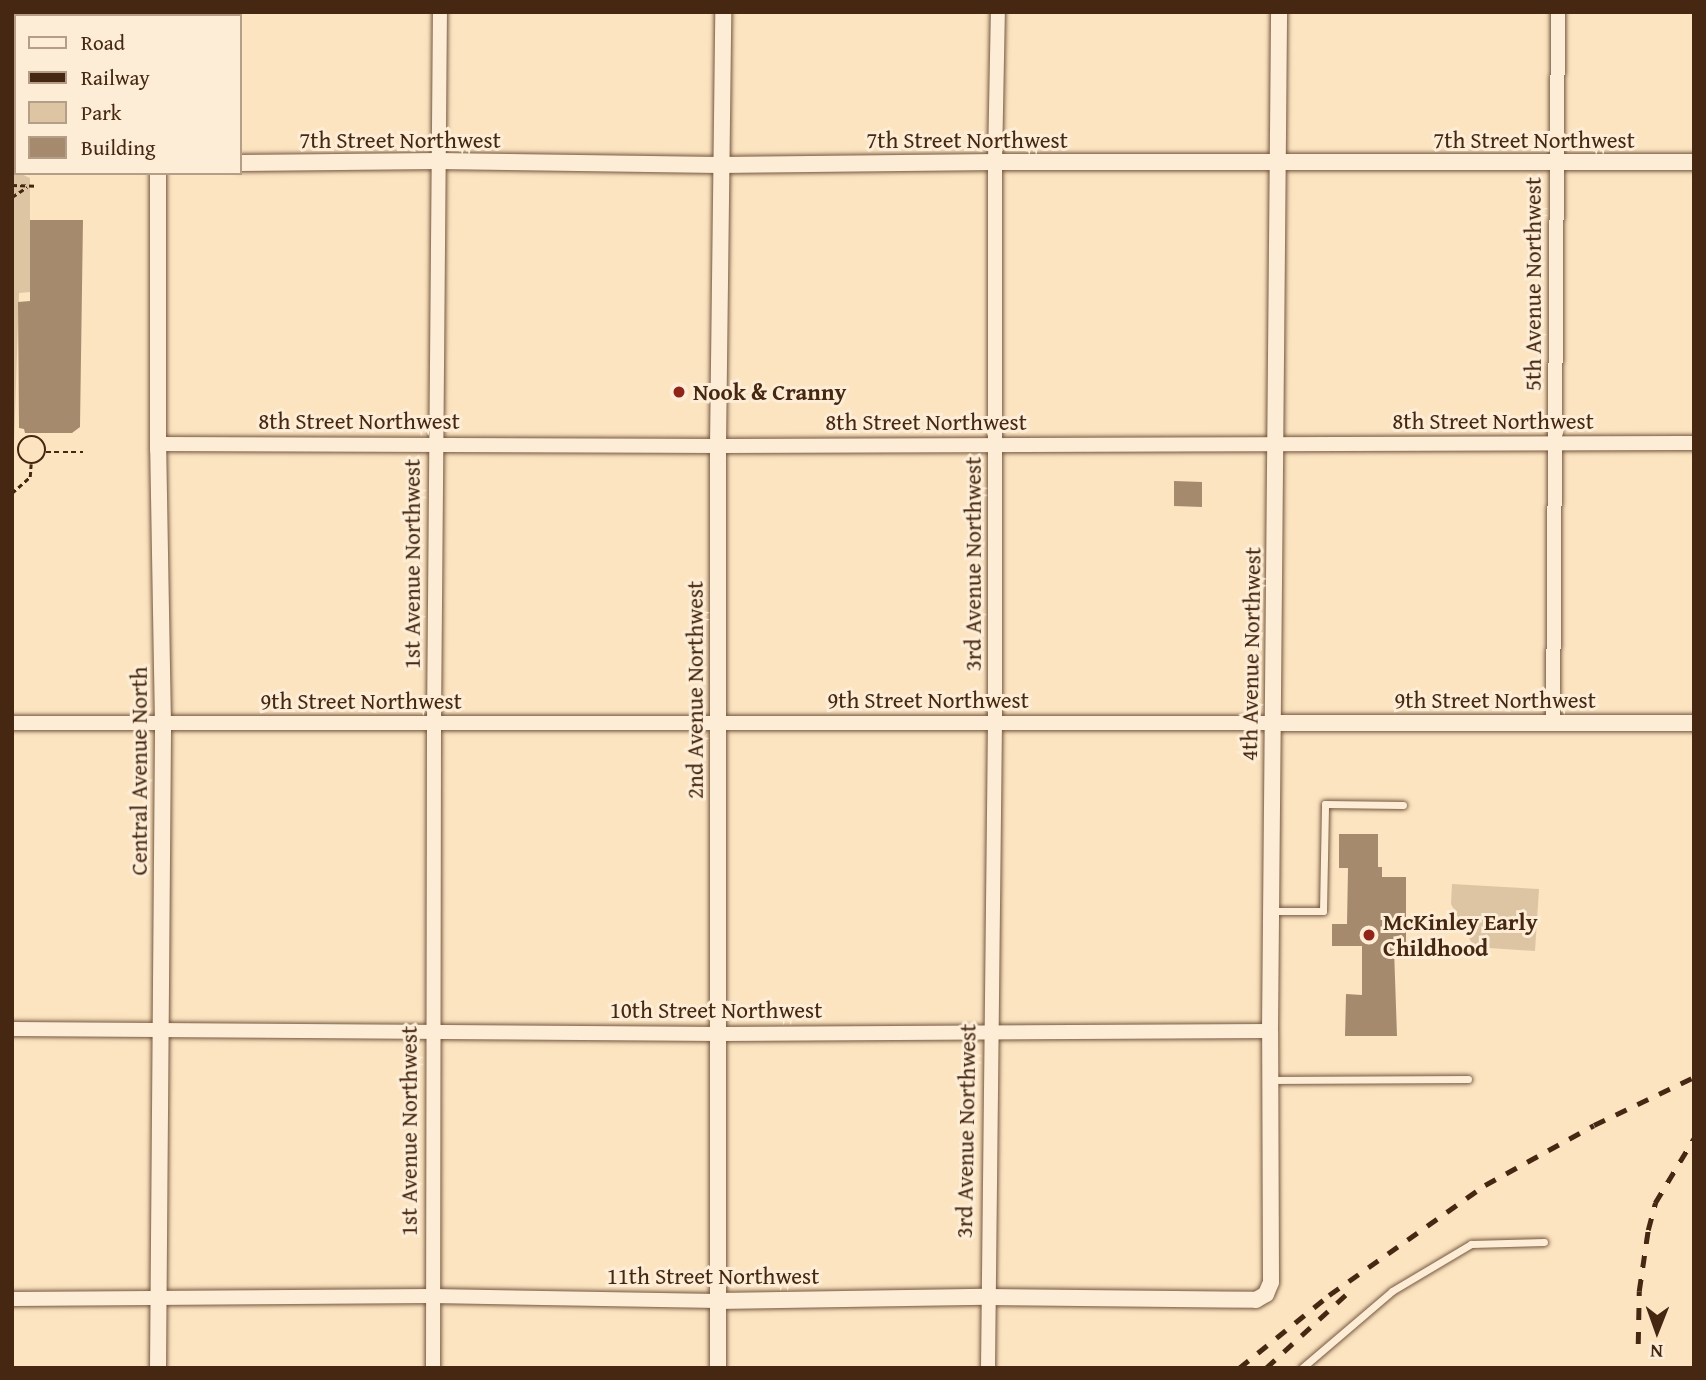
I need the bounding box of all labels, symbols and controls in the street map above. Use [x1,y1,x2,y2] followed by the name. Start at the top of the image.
[14,14,242,175] legend
[81,27,125,58] text: Road
[81,62,150,93] text: Railway
[81,97,122,128] text: Park
[299,126,501,154] street label: 7th Street Northwest
[866,126,1068,154] street label: 7th Street Northwest
[1433,126,1635,154] street label: 7th Street Northwest
[81,132,155,163] text: Building
[1519,177,1547,391] street label: 5th Avenue Northwest
[693,378,846,406] place label: Nook & Cranny
[671,384,687,400] marker: Nook & Cranny
[258,407,460,435] street label: 8th Street Northwest
[1392,407,1594,435] street label: 8th Street Northwest
[825,408,1027,436] street label: 8th Street Northwest
[959,457,987,671] street label: 3rd Avenue Northwest
[398,459,426,669] street label: 1st Avenue Northwest
[1235,547,1267,761] street label: 4th Avenue Northwest
[681,581,709,799] street label: 2nd Avenue Northwest
[125,667,153,875] street label: Central Avenue North
[827,686,1029,714] street label: 9th Street Northwest
[1394,686,1596,714] street label: 9th Street Northwest
[260,687,462,715] street label: 9th Street Northwest
[1383,908,1538,962] place label: McKinley Early Childhood
[1361,927,1377,943] marker: McKinley Early Childhood
[610,996,822,1024] street label: 10th Street Northwest
[950,1023,982,1239] street label: 3rd Avenue Northwest
[395,1026,423,1236] street label: 1st Avenue Northwest
[607,1262,819,1290] street label: 11th Street Northwest
[1622,1296,1692,1366] north arrow
[1650,1338,1663,1366] text: N

